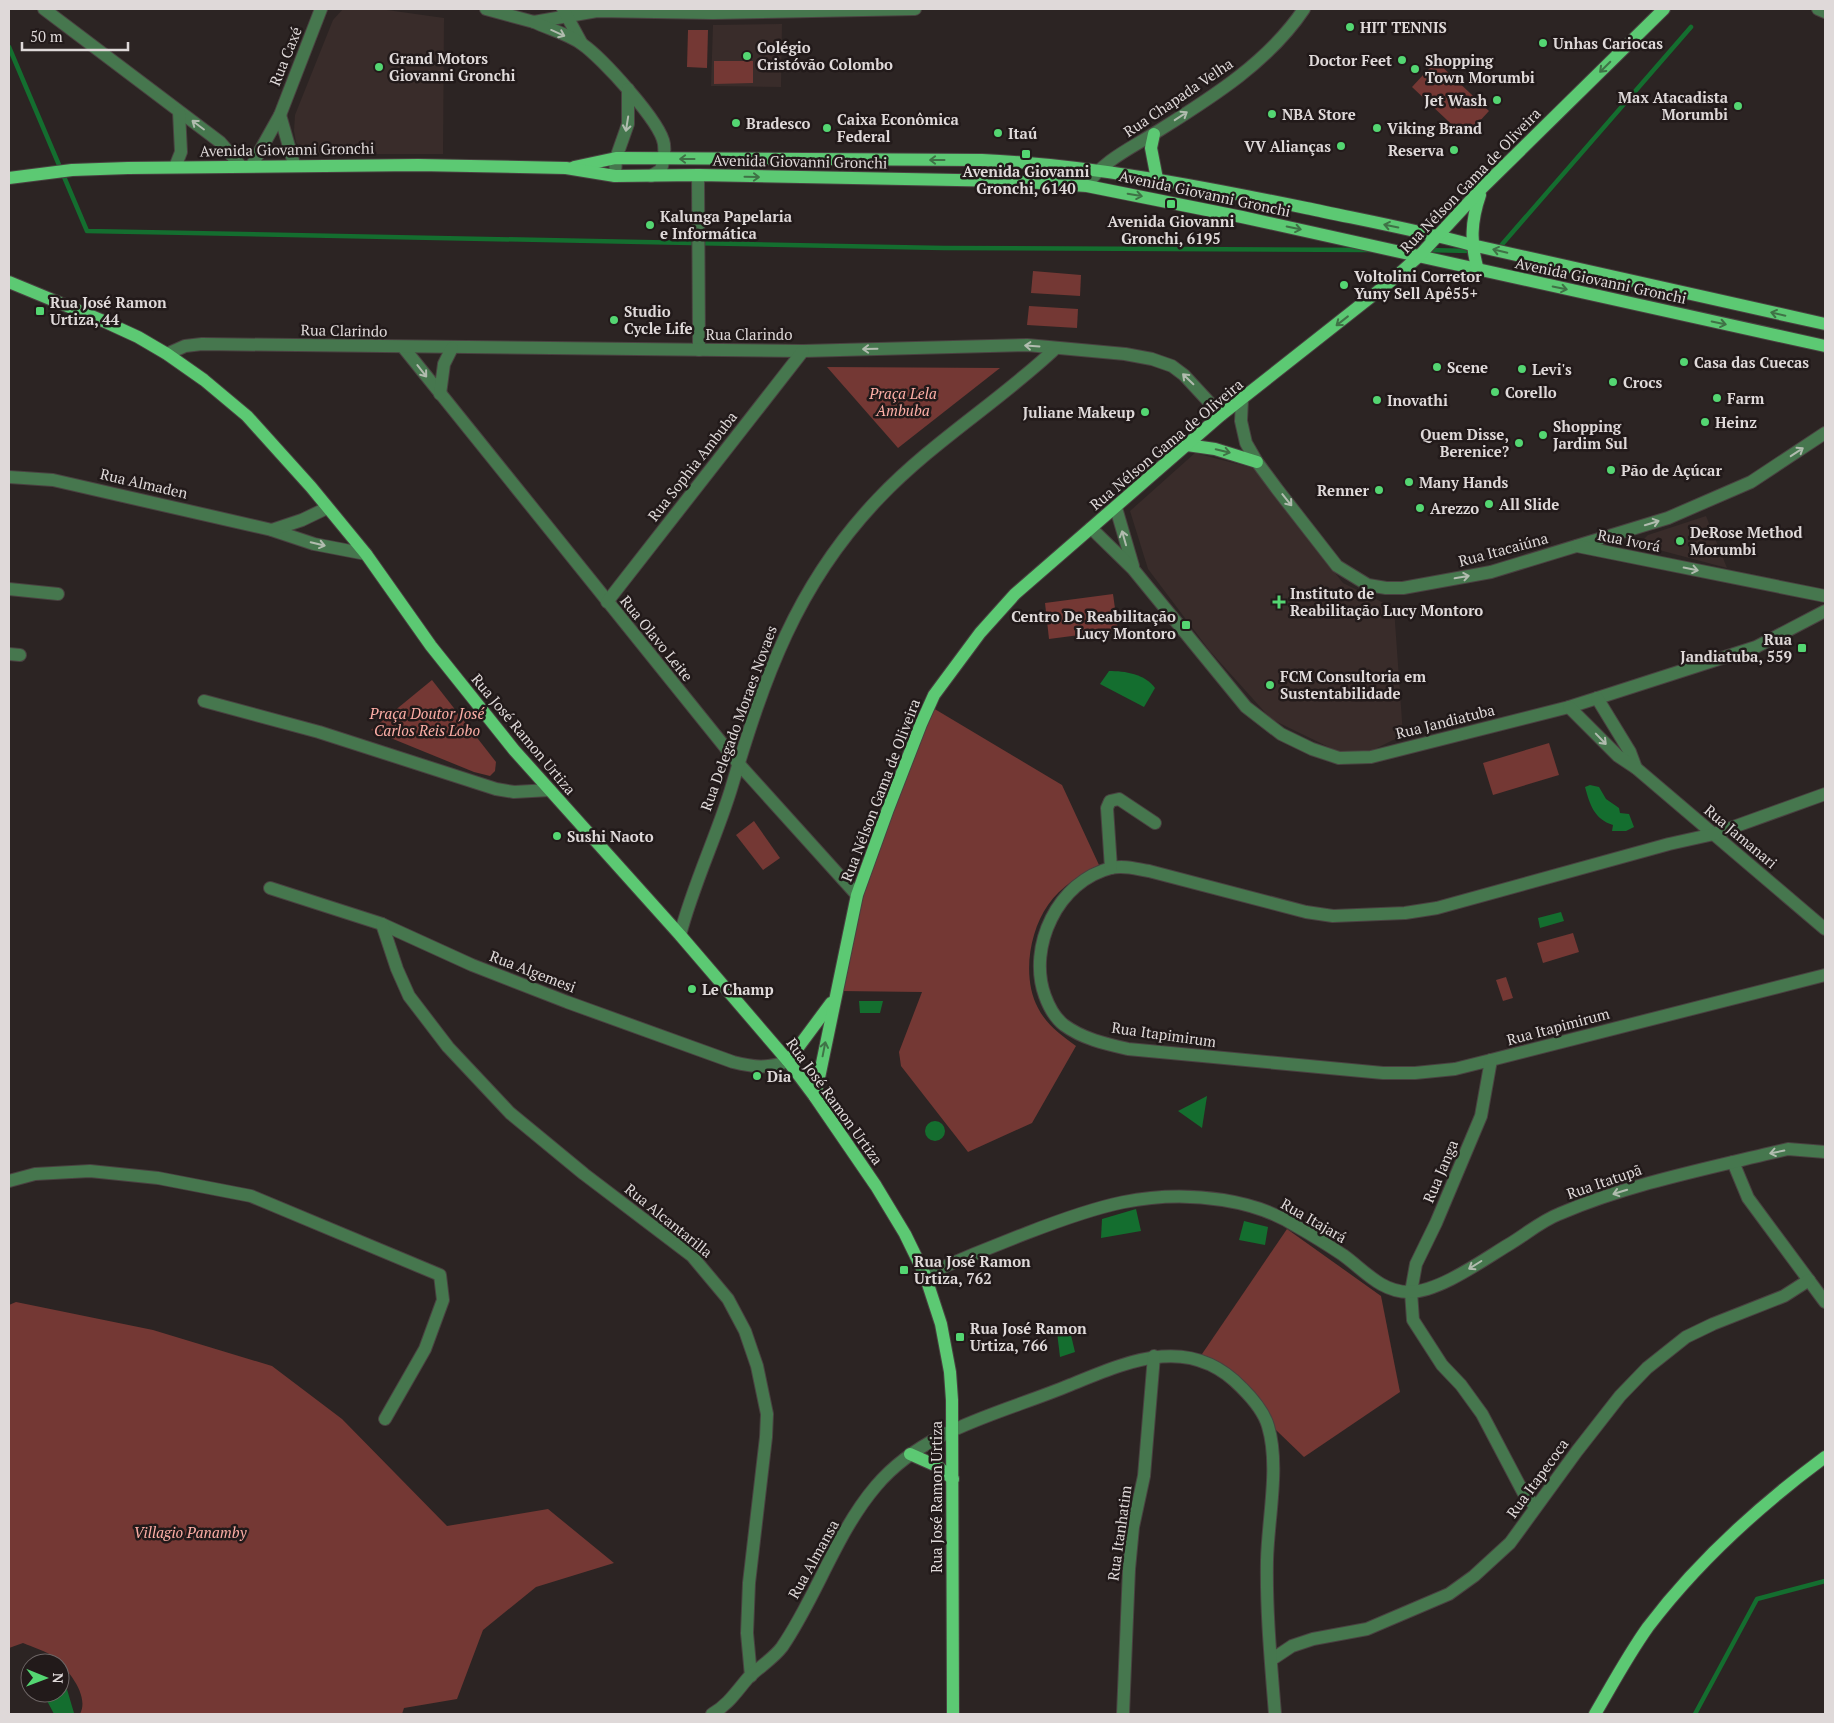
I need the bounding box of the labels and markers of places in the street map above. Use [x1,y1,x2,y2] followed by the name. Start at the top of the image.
[1360,17,1447,37] place label: HIT TENNIS
[1344,21,1356,33] marker: HIT TENNIS
[1553,33,1663,53] place label: Unhas Cariocas
[757,37,893,74] place label: Colégio Cristóvão Colombo
[1537,37,1549,49] marker: Unhas Cariocas
[389,48,516,85] place label: Grand Motors Giovanni Gronchi
[741,50,753,62] marker: Colégio Cristóvão Colombo
[1309,50,1392,70] place label: Doctor Feet
[1425,50,1535,87] place label: Shopping Town Morumbi
[1396,54,1408,66] marker: Doctor Feet
[373,61,385,73] marker: Grand Motors Giovanni Gronchi
[1409,63,1421,75] marker: Shopping Town Morumbi
[1618,87,1729,124] place label: Max Atacadista Morumbi
[1424,90,1487,110] place label: Jet Wash
[1491,94,1503,106] marker: Jet Wash
[1732,100,1744,112] marker: Max Atacadista Morumbi
[1282,104,1356,124] place label: NBA Store
[1266,108,1278,120] marker: NBA Store
[837,109,960,146] place label: Caixa Econômica Federal
[746,113,810,133] place label: Bradesco
[730,117,742,129] marker: Bradesco
[1387,118,1482,138] place label: Viking Brand
[821,122,833,134] marker: Caixa Econômica Federal
[1371,122,1383,134] marker: Viking Brand
[1008,123,1038,143] place label: Itaú
[992,127,1004,139] marker: Itaú
[1244,136,1331,156] place label: VV Alianças
[1335,140,1347,152] marker: VV Alianças
[1388,140,1445,160] place label: Reserva
[1448,144,1460,156] marker: Reserva
[1020,148,1032,160] marker: Avenida Giovanni Gronchi, 6140
[963,161,1089,198] place label: Avenida Giovanni Gronchi, 6140
[1165,198,1177,210] marker: Avenida Giovanni Gronchi, 6195
[660,206,793,243] place label: Kalunga Papelaria e Informática
[1108,211,1234,248] place label: Avenida Giovanni Gronchi, 6195
[644,219,656,231] marker: Kalunga Papelaria e Informática
[1354,266,1482,303] place label: Voltolini Corretor Yuny Sell Apê55+
[1338,279,1350,291] marker: Voltolini Corretor Yuny Sell Apê55+
[50,292,167,329] place label: Rua José Ramon Urtiza, 44
[624,301,693,338] place label: Studio Cycle Life
[34,305,46,317] marker: Rua José Ramon Urtiza, 44
[608,314,620,326] marker: Studio Cycle Life
[1694,352,1809,372] place label: Casa das Cuecas
[1678,356,1690,368] marker: Casa das Cuecas
[1447,357,1488,377] place label: Scene
[1532,359,1572,379] place label: Levi's
[1431,361,1443,373] marker: Scene
[1516,363,1528,375] marker: Levi's
[1623,372,1662,392] place label: Crocs
[1607,376,1619,388] marker: Crocs
[1505,382,1557,402] place label: Corello
[1489,386,1501,398] marker: Corello
[1727,388,1764,408] place label: Farm
[1387,390,1448,410] place label: Inovathi
[1711,392,1723,404] marker: Farm
[1371,394,1383,406] marker: Inovathi
[1023,402,1135,422] place label: Juliane Makeup
[1139,406,1151,418] marker: Juliane Makeup
[1715,412,1757,432] place label: Heinz
[1553,416,1628,453] place label: Shopping Jardim Sul
[1699,416,1711,428] marker: Heinz
[1420,424,1509,461] place label: Quem Disse, Berenice?
[1537,429,1549,441] marker: Shopping Jardim Sul
[1513,437,1525,449] marker: Quem Disse, Berenice?
[1621,460,1722,480] place label: Pão de Açúcar
[1605,464,1617,476] marker: Pão de Açúcar
[1419,472,1508,492] place label: Many Hands
[1403,476,1415,488] marker: Many Hands
[1317,480,1370,500] place label: Renner
[1373,484,1385,496] marker: Renner
[1499,494,1559,514] place label: All Slide
[1430,498,1479,518] place label: Arezzo
[1483,498,1495,510] marker: All Slide
[1414,502,1426,514] marker: Arezzo
[1690,522,1802,559] place label: DeRose Method Morumbi
[1674,535,1686,547] marker: DeRose Method Morumbi
[1290,583,1483,620] place label: Instituto de Reabilitação Lucy Montoro
[1272,595,1286,609] marker: Instituto de Reabilitação Lucy Montoro
[1011,606,1176,643] place label: Centro De Reabilitação Lucy Montoro
[1180,619,1192,631] marker: Centro De Reabilitação Lucy Montoro
[1680,629,1793,666] place label: Rua Jandiatuba, 559
[1796,642,1808,654] marker: Rua Jandiatuba, 559
[1280,666,1426,703] place label: FCM Consultoria em Sustentabilidade
[1264,679,1276,691] marker: FCM Consultoria em Sustentabilidade
[567,826,654,846] place label: Sushi Naoto
[551,830,563,842] marker: Sushi Naoto
[702,979,774,999] place label: Le Champ
[686,983,698,995] marker: Le Champ
[767,1066,792,1086] place label: Dia
[751,1070,763,1082] marker: Dia
[914,1251,1031,1288] place label: Rua José Ramon Urtiza, 762
[898,1264,910,1276] marker: Rua José Ramon Urtiza, 762
[970,1318,1087,1355] place label: Rua José Ramon Urtiza, 766
[954,1331,966,1343] marker: Rua José Ramon Urtiza, 766

